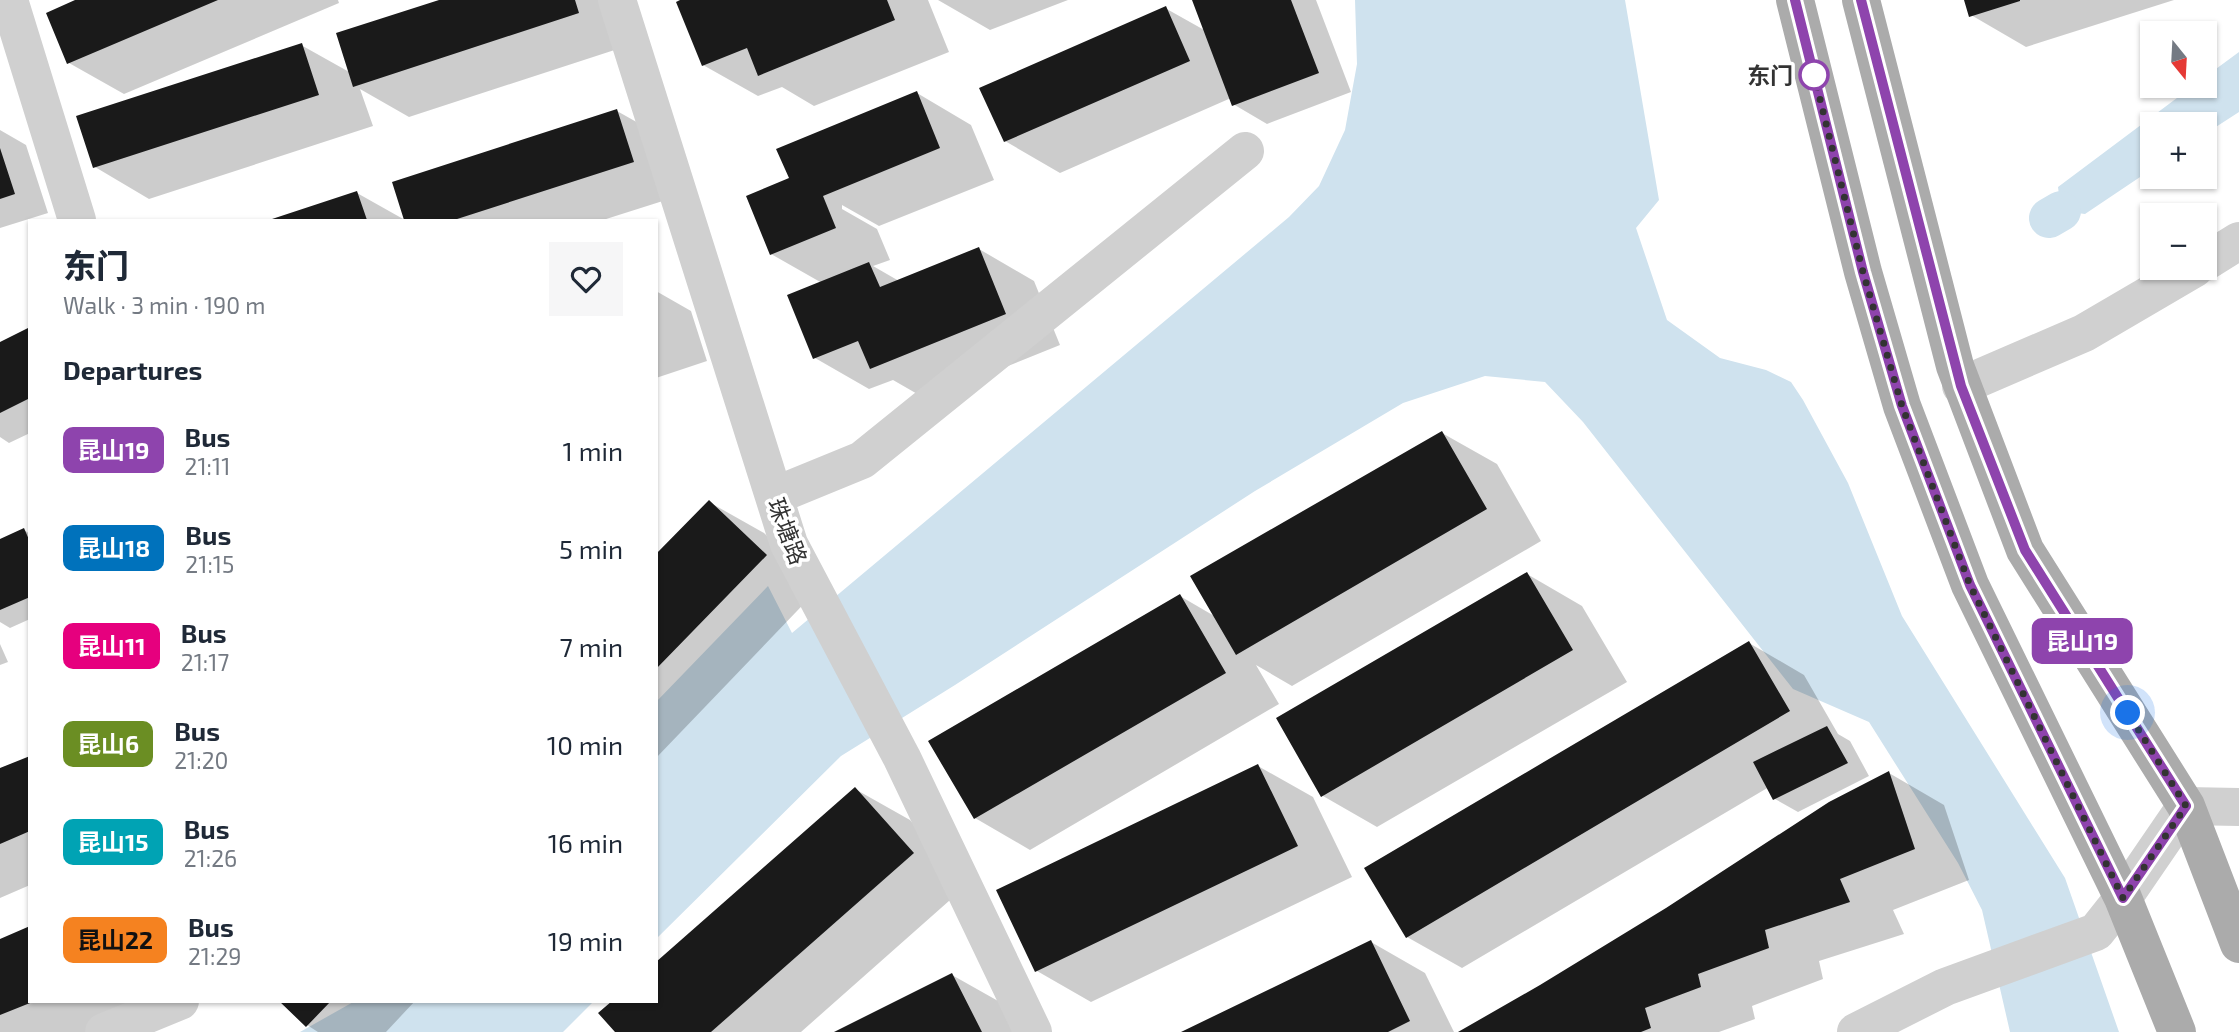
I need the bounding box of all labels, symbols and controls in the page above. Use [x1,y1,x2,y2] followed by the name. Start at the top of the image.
[2140,21,2217,98] north arrow
[2140,21,2217,280] map controls
[1799,60,1829,90] marker: 东门
[1747,61,1793,89] place label: 东门
[2140,112,2217,189] button: +
[2140,203,2217,280] button: −
[549,242,623,316] button: heart
[63,245,129,285] text: 东门
[63,291,265,319] text: Walk · 3 min · 190 m
[63,354,202,385] text: Departures
[185,421,230,452] text: Bus
[77,435,150,464] text: 昆山19
[563,435,623,466] text: 1 min
[185,452,230,480] text: 21:11
[763,494,813,568] street label: 珠塘路
[185,519,231,550] text: Bus
[77,533,150,562] text: 昆山18
[559,533,623,564] text: 5 min
[185,550,234,578] text: 21:15
[181,617,227,648] text: Bus
[2033,618,2131,664] line badge: 昆山19
[2046,626,2118,655] text: 昆山19
[77,631,146,660] text: 昆山11
[560,631,623,662] text: 7 min
[181,648,229,676] text: 21:17
[2110,695,2145,730] your location
[174,715,220,746] text: Bus
[77,729,139,758] text: 昆山6
[547,729,623,760] text: 10 min
[174,746,228,774] text: 21:20
[184,813,230,844] text: Bus
[77,827,149,856] text: 昆山15
[548,827,623,858] text: 16 min
[184,844,237,872] text: 21:26
[188,911,234,942] text: Bus
[77,925,153,954] text: 昆山22
[548,925,623,956] text: 19 min
[188,942,241,970] text: 21:29

